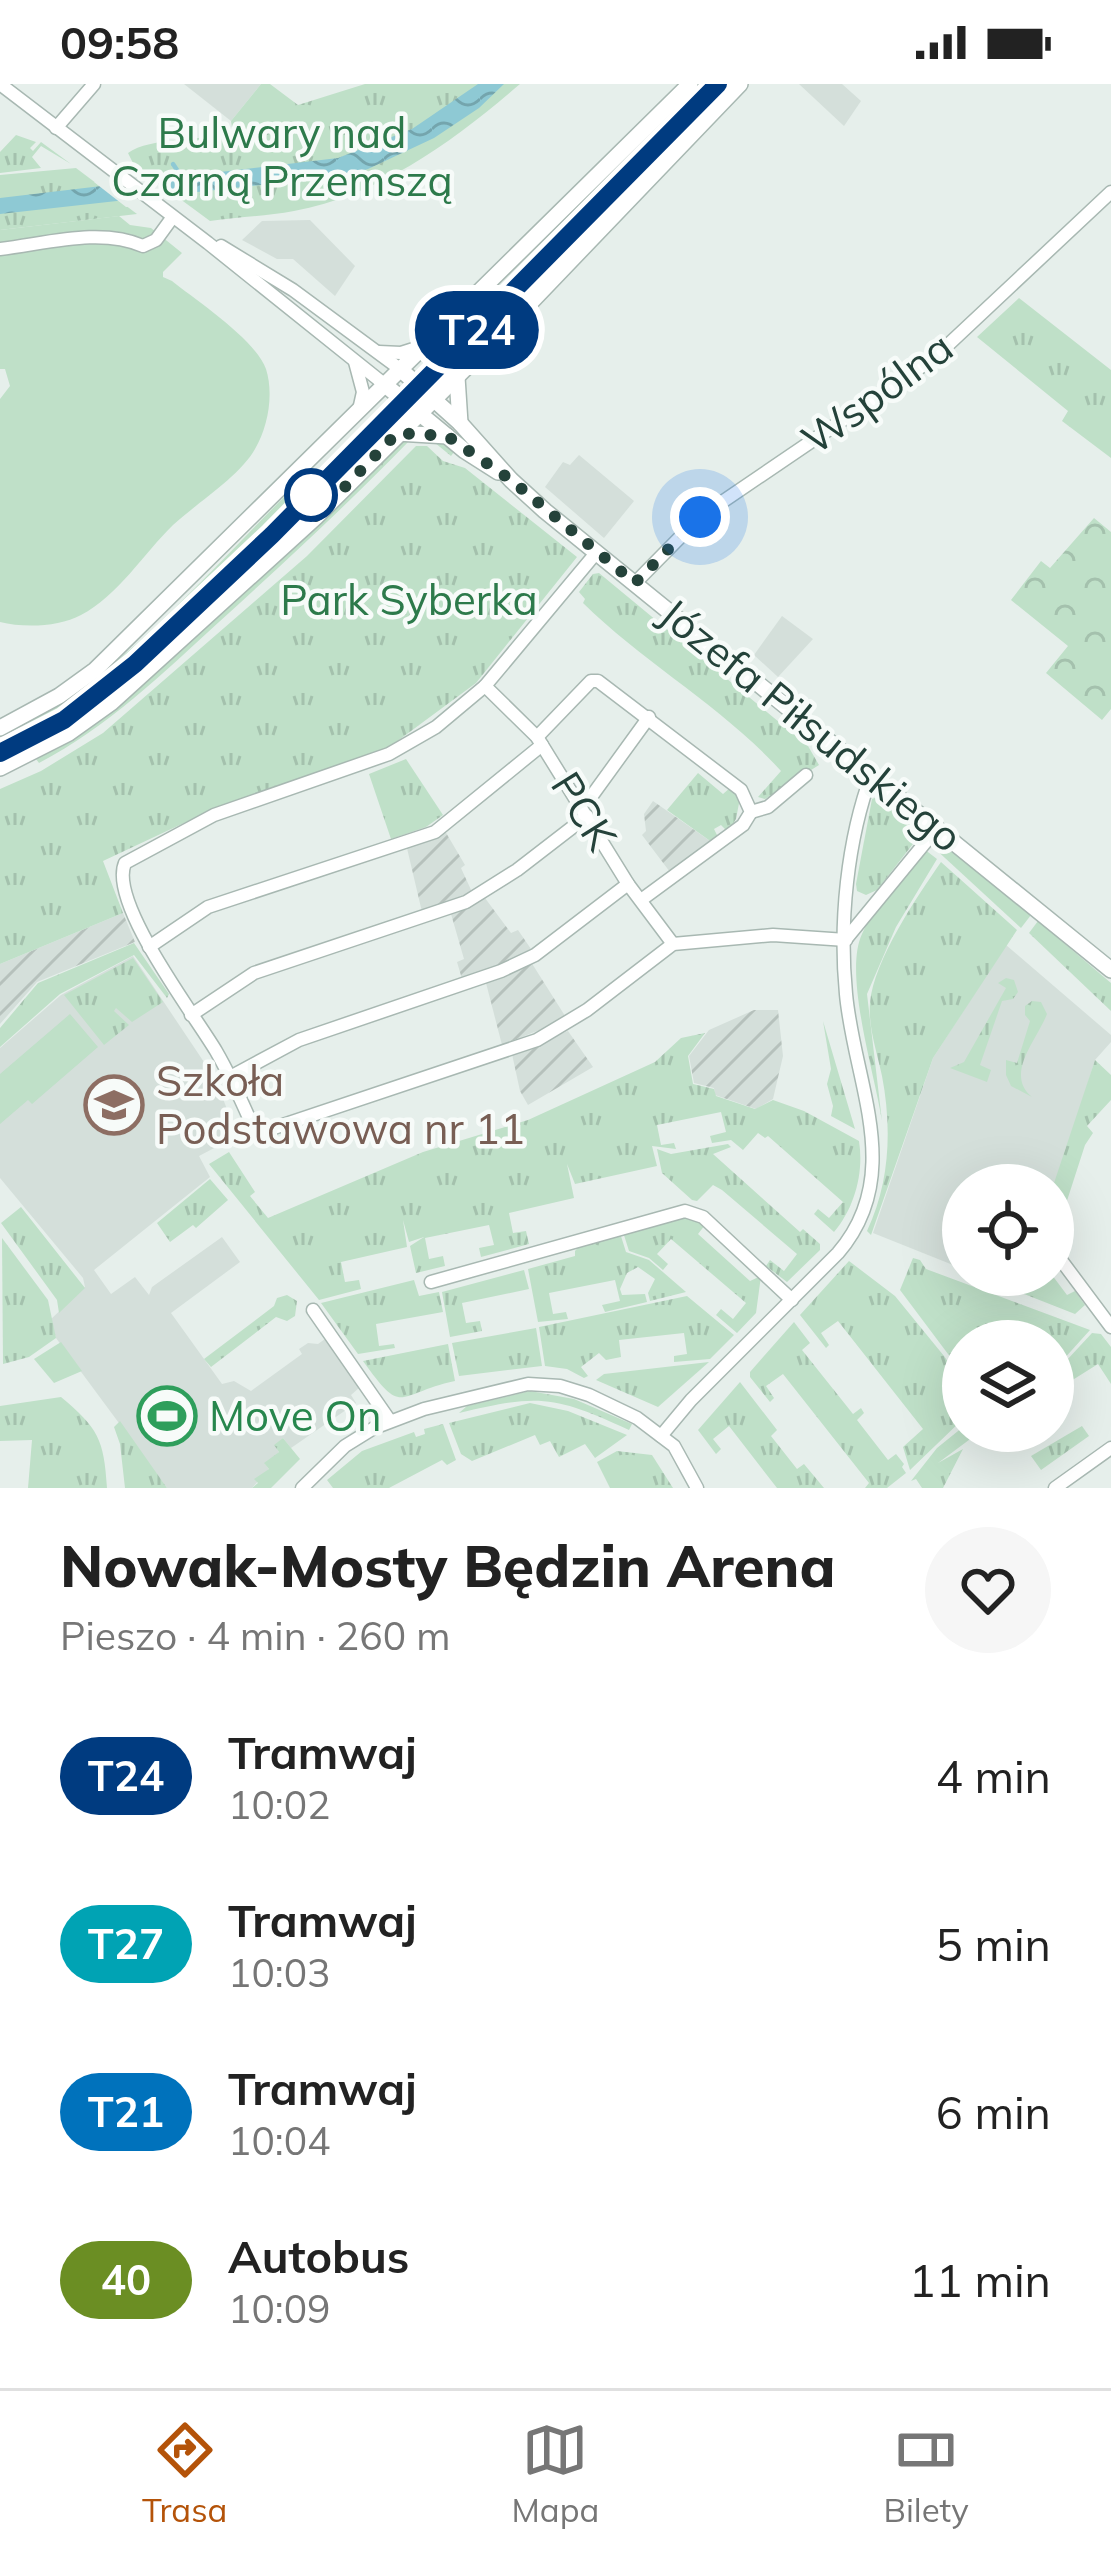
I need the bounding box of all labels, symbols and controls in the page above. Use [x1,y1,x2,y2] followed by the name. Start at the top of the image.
[60,14,179,70] text: 09:58
[111,106,453,207] park label: Bulwary nad Czarną Przemszą
[408,291,546,369] line badge: T24
[439,303,515,356] text: T24
[791,320,963,465] street label: Wspólna
[286,470,336,520] unlabelled marker
[670,487,730,547] your location
[280,573,538,626] park label: Park Syberka
[649,586,973,863] street label: Józefa Piłsudskiego
[540,762,629,861] street label: PCK
[156,1054,525,1155] place label: Szkoła Podstawowa nr 11
[83,1074,145,1136] school or university icon: Szkoła Podstawowa nr 11
[942,1164,1074,1452] map controls
[942,1164,1074,1296] button: locate
[942,1320,1074,1452] button: layers
[136,1385,198,1447] sports icon: Move On
[209,1389,382,1442] place label: Move On
[925,1527,1051,1653] button: heart
[60,1530,836,1601] text: Nowak-Mosty Będzin Arena
[60,1611,450,1660] text: Pieszo · 4 min · 260 m
[228,1724,417,1780] text: Tramwaj
[936,1748,1051,1804] text: 4 min
[88,1749,164,1802] text: T24
[228,1780,331,1829] text: 10:02
[228,1892,417,1948] text: Tramwaj
[936,1916,1051,1972] text: 5 min
[88,1917,164,1970] text: T27
[228,1948,331,1997] text: 10:03
[228,2060,417,2116] text: Tramwaj
[936,2084,1051,2140] text: 6 min
[88,2085,164,2138] text: T21
[228,2116,331,2165] text: 10:04
[228,2228,409,2284] text: Autobus
[909,2252,1051,2308] text: 11 min
[101,2253,151,2306] text: 40
[228,2284,331,2333] text: 10:09
[142,2417,227,2530] tab: Trasa
[512,2417,599,2530] tab: Mapa
[884,2417,969,2530] tab: Bilety

